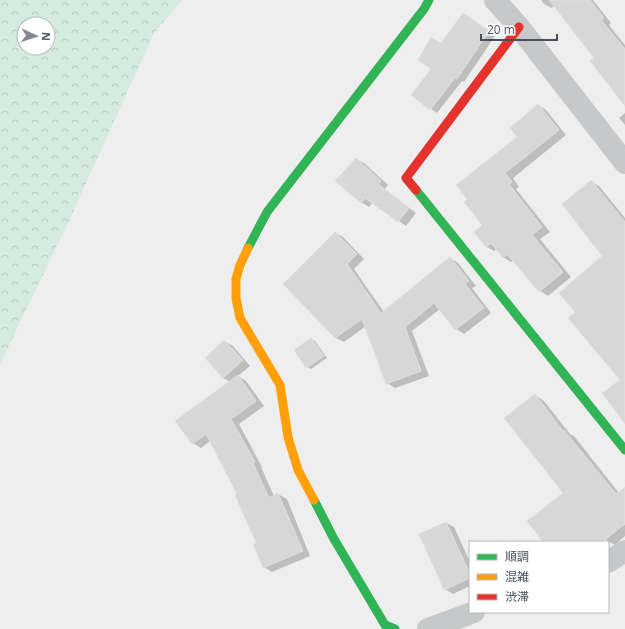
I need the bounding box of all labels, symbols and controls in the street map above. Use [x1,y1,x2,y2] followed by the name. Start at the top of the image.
[16,16,56,56] north arrow
[481,16,557,42] scale bar
[487,21,515,38] text: 20 m
[39,32,54,41] text: N
[469,541,609,613] legend
[505,548,529,565] text: 順調
[505,568,529,585] text: 混雑
[505,588,529,605] text: 渋滞

